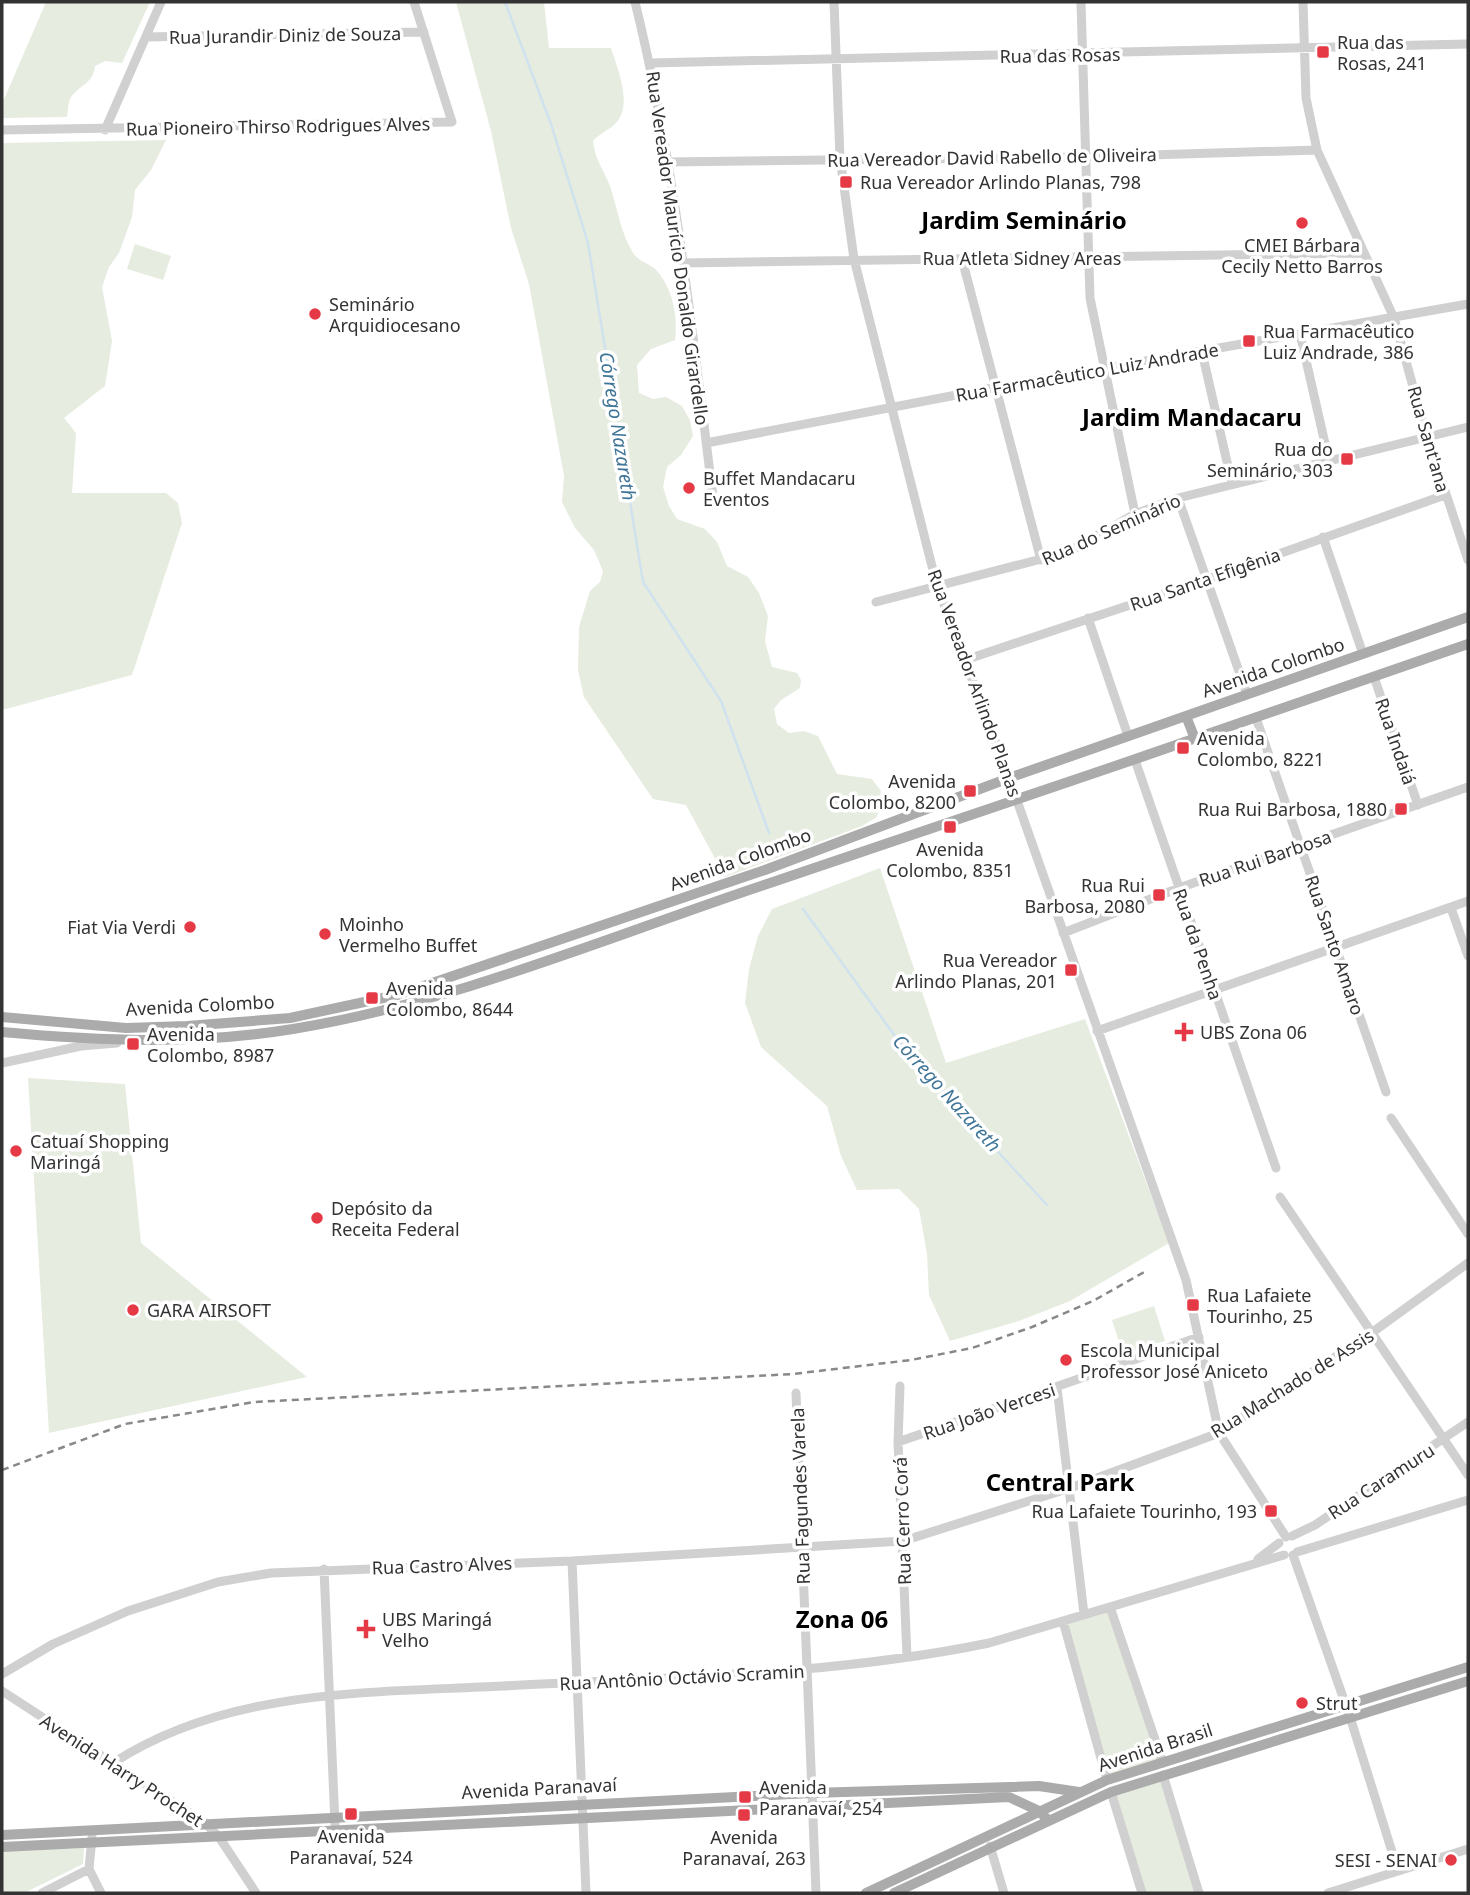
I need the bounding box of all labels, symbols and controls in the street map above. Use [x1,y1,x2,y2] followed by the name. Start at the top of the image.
[169,21,401,49] street label: Rua Jurandir Diniz de Souza
[1337,30,1427,75] place label: Rua das Rosas, 241
[999,42,1121,68] street label: Rua das Rosas
[1315,44,1331,60] marker: Rua das Rosas, 241
[641,69,715,427] street label: Rua Vereador Maurício Donaldo Girardello
[126,111,430,141] street label: Rua Pioneiro Thirso Rodrigues Alves
[827,142,1157,172] street label: Rua Vereador David Rabello de Oliveira
[860,170,1141,194] place label: Rua Vereador Arlindo Planas, 798
[838,174,854,190] marker: Rua Vereador Arlindo Planas, 798
[919,203,1127,236] district label: Jardim Seminário
[1294,215,1310,231] marker: CMEI Bárbara Cecily Netto Barros
[1221,233,1383,278] place label: CMEI Bárbara Cecily Netto Barros
[923,246,1122,270] street label: Rua Atleta Sidney Areas
[329,292,461,337] place label: Seminário Arquidiocesano
[307,306,323,322] marker: Seminário Arquidiocesano
[1263,319,1415,364] place label: Rua Farmacêutico Luiz Andrade, 386
[1241,333,1257,349] marker: Rua Farmacêutico Luiz Andrade, 386
[954,337,1220,407] street label: Rua Farmacêutico Luiz Andrade
[593,350,643,502] water label: Córrego Nazareth
[1402,383,1456,495] street label: Rua Sant'ana
[1080,400,1302,433] district label: Jardim Mandacaru
[1207,437,1333,482] place label: Rua do Seminário, 303
[1339,451,1355,467] marker: Rua do Seminário, 303
[703,466,856,511] place label: Buffet Mandacaru Eventos
[681,480,697,496] marker: Buffet Mandacaru Eventos
[1038,488,1184,570] street label: Rua do Seminário
[1127,542,1283,616] street label: Rua Santa Efigênia
[923,566,1027,800] street label: Rua Vereador Arlindo Planas
[1199,631,1347,703] street label: Avenida Colombo
[1370,694,1422,788] street label: Rua Indaiá
[1197,726,1324,771] place label: Avenida Colombo, 8221
[1175,740,1191,756] marker: Avenida Colombo, 8221
[829,769,956,814] place label: Avenida Colombo, 8200
[962,783,978,799] marker: Avenida Colombo, 8200
[1198,797,1387,821] place label: Rua Rui Barbosa, 1880
[1393,801,1409,817] marker: Rua Rui Barbosa, 1880
[942,819,958,835] marker: Avenida Colombo, 8351
[666,822,814,896] street label: Avenida Colombo
[1196,824,1334,892] street label: Rua Rui Barbosa
[886,837,1014,882] place label: Avenida Colombo, 8351
[1300,872,1370,1018] street label: Rua Santo Amaro
[1024,873,1145,918] place label: Rua Rui Barbosa, 2080
[1168,885,1228,1003] street label: Rua da Penha
[1151,887,1167,903] marker: Rua Rui Barbosa, 2080
[339,912,478,957] place label: Moinho Vermelho Buffet
[67,915,176,939] place label: Fiat Via Verdi
[182,919,198,935] marker: Fiat Via Verdi
[317,926,333,942] marker: Moinho Vermelho Buffet
[895,948,1058,993] place label: Rua Vereador Arlindo Planas, 201
[1063,962,1079,978] marker: Rua Vereador Arlindo Planas, 201
[386,976,513,1021] place label: Avenida Colombo, 8644
[125,989,275,1021] street label: Avenida Colombo
[364,990,380,1006] marker: Avenida Colombo, 8644
[1200,1020,1307,1044] place label: UBS Zona 06
[147,1022,274,1067] place label: Avenida Colombo, 8987
[1174,1022,1194,1042] marker: UBS Zona 06
[887,1029,1007,1157] water label: Córrego Nazareth
[125,1036,141,1052] marker: Avenida Colombo, 8987
[30,1129,169,1174] place label: Catuaí Shopping Maringá
[8,1143,24,1159] marker: Catuaí Shopping Maringá
[331,1196,460,1241] place label: Depósito da Receita Federal
[309,1210,325,1226] marker: Depósito da Receita Federal
[1207,1283,1313,1328] place label: Rua Lafaiete Tourinho, 25
[1185,1297,1201,1313] marker: Rua Lafaiete Tourinho, 25
[147,1298,271,1322] place label: GARA AIRSOFT
[125,1302,141,1318] marker: GARA AIRSOFT
[1206,1323,1378,1443] street label: Rua Machado de Assis
[1080,1338,1268,1383] place label: Escola Municipal Professor José Aniceto
[1058,1352,1074,1368] marker: Escola Municipal Professor José Aniceto
[920,1377,1058,1445] street label: Rua João Vercesi
[785,1407,815,1585] street label: Rua Fagundes Varela
[1323,1438,1439,1524] street label: Rua Caramuru
[888,1457,916,1585] street label: Rua Cerro Corá
[986,1465,1134,1498] district label: Central Park
[1032,1499,1257,1523] place label: Rua Lafaiete Tourinho, 193
[1263,1503,1279,1519] marker: Rua Lafaiete Tourinho, 193
[371,1551,513,1579] street label: Rua Castro Alves
[796,1602,888,1635] district label: Zona 06
[382,1607,492,1652] place label: UBS Maringá Velho
[356,1619,376,1639] marker: UBS Maringá Velho
[559,1659,805,1695] street label: Rua Antônio Octávio Scramin
[1316,1691,1358,1715] place label: Strut
[1294,1695,1310,1711] marker: Strut
[36,1708,209,1832] street label: Avenida Harry Prochet
[1095,1717,1215,1777] street label: Avenida Brasil
[461,1772,618,1804] street label: Avenida Paranavaí
[759,1775,883,1820] place label: Avenida Paranavaí, 254
[737,1789,753,1805] marker: Avenida Paranavaí, 254
[343,1806,359,1822] marker: Avenida Paranavaí, 524
[736,1807,752,1823] marker: Avenida Paranavaí, 263
[289,1824,413,1869] place label: Avenida Paranavaí, 524
[682,1825,806,1870] place label: Avenida Paranavaí, 263
[1335,1848,1437,1872] place label: SESI - SENAI
[1443,1852,1459,1868] marker: SESI - SENAI

